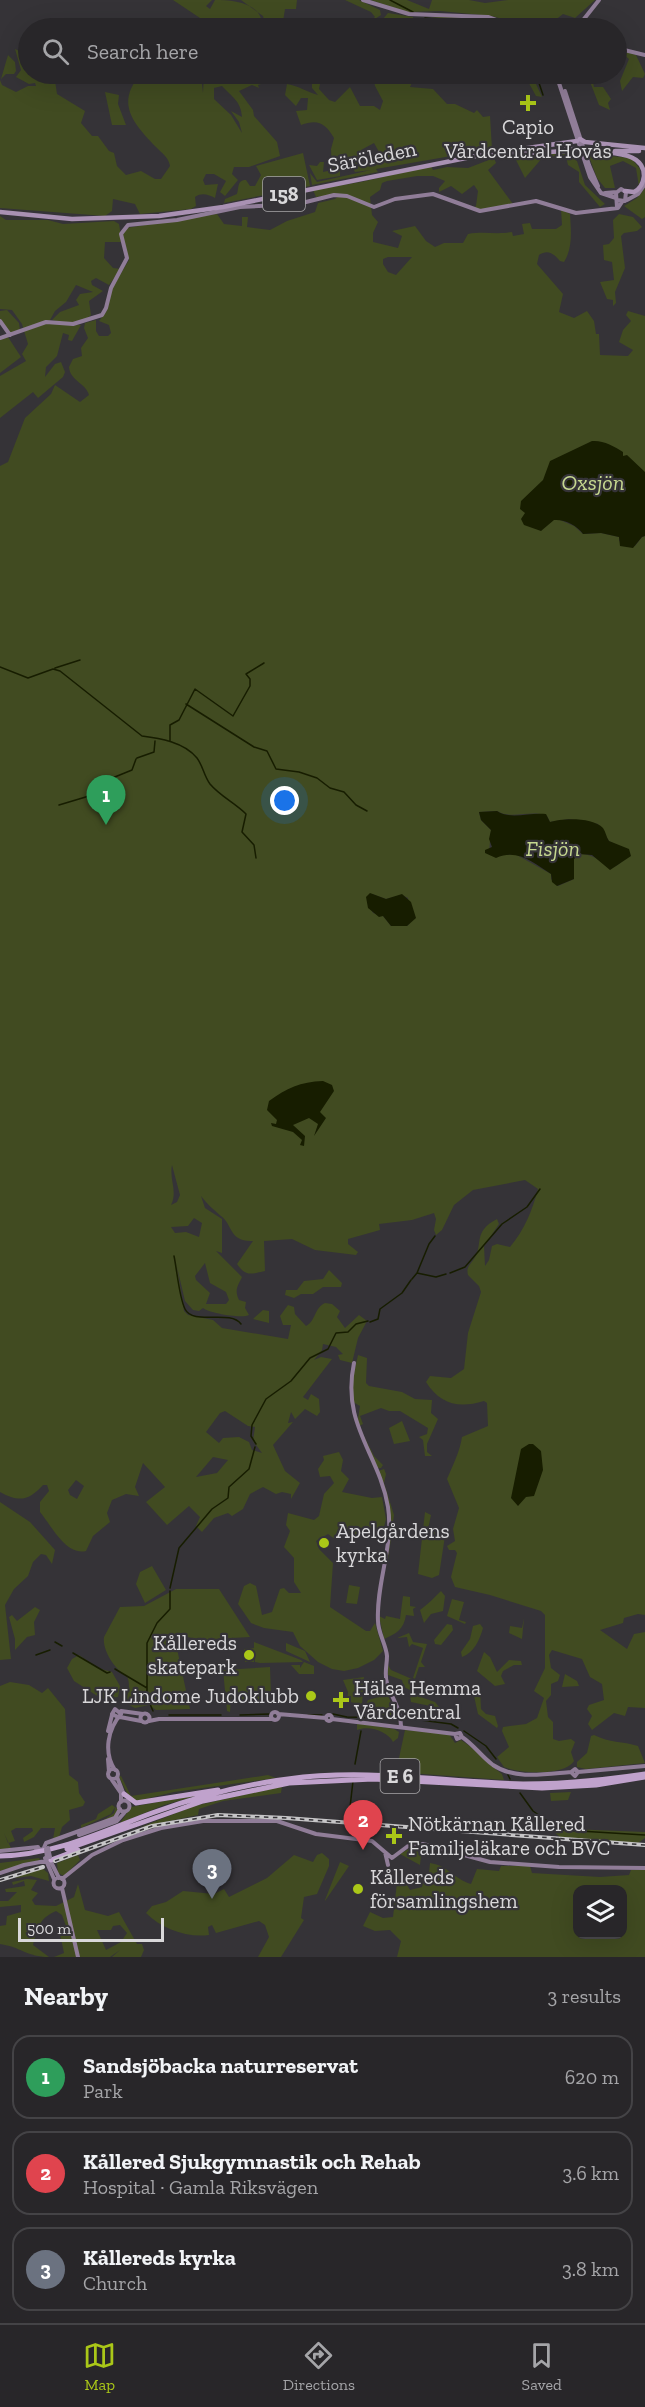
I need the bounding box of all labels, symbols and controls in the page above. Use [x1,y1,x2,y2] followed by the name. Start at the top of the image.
[18,18,627,84] search box
[39,35,72,68] icon: search
[87,38,198,65] text: Search here
[519,94,537,112] marker: Capio Vårdcentral Hovås
[443,114,612,163] place label: Capio Vårdcentral Hovås
[325,136,418,177] street label: Säröleden
[263,177,305,211] road number: 158
[562,469,624,496] water label: Oxsjön
[86,776,126,825] pin: 1
[270,786,299,815] your location
[526,835,580,862] water label: Fisjön
[336,1518,450,1567] place label: Apelgårdens kyrka
[317,1536,331,1550] marker: Apelgårdens kyrka
[148,1630,237,1679] place label: Kållereds skatepark
[242,1648,256,1662] marker: Kållereds skatepark
[353,1675,481,1724] place label: Hälsa Hemma Vårdcentral
[82,1683,299,1708] place label: LJK Lindome Judoklubb
[304,1689,318,1703] marker: LJK Lindome Judoklubb
[332,1691,350,1709] marker: Hälsa Hemma Vårdcentral
[380,1759,420,1793] road number: E 6
[344,1800,382,1850] pin: 2
[408,1811,610,1861] place label: Nötkärnan Kållered Familjeläkare och BVC
[385,1827,403,1845] marker: Nötkärnan Kållered Familjeläkare och BVC
[192,1850,232,1899] pin: 3
[370,1864,518,1913] place label: Kållereds församlingshem
[351,1882,365,1896] marker: Kållereds församlingshem
[573,1885,627,1939] map controls
[573,1885,627,1939] button: layers
[18,1915,164,1942] scale bar
[27,1919,71,1938] text: 500 m
[24,1980,108,2012] text: Nearby
[547,1984,621,2008] text: 3 results
[83,2052,358,2079] text: Sandsjöbacka naturreservat
[41,2065,50,2089] text: 1
[565,2065,619,2089] text: 620 m
[83,2079,123,2103] text: Park
[83,2148,421,2175] text: Kållered Sjukgymnastik och Rehab
[40,2161,51,2185] text: 2
[563,2161,619,2185] text: 3.6 km
[83,2175,318,2199] text: Hospital · Gamla Riksvägen
[83,2244,236,2271] text: Kållereds kyrka
[40,2257,51,2281] text: 3
[562,2257,619,2281] text: 3.8 km
[83,2271,147,2295] text: Church
[83,2339,116,2394] tab: Map
[283,2339,355,2394] tab: Directions
[522,2339,562,2394] tab: Saved

